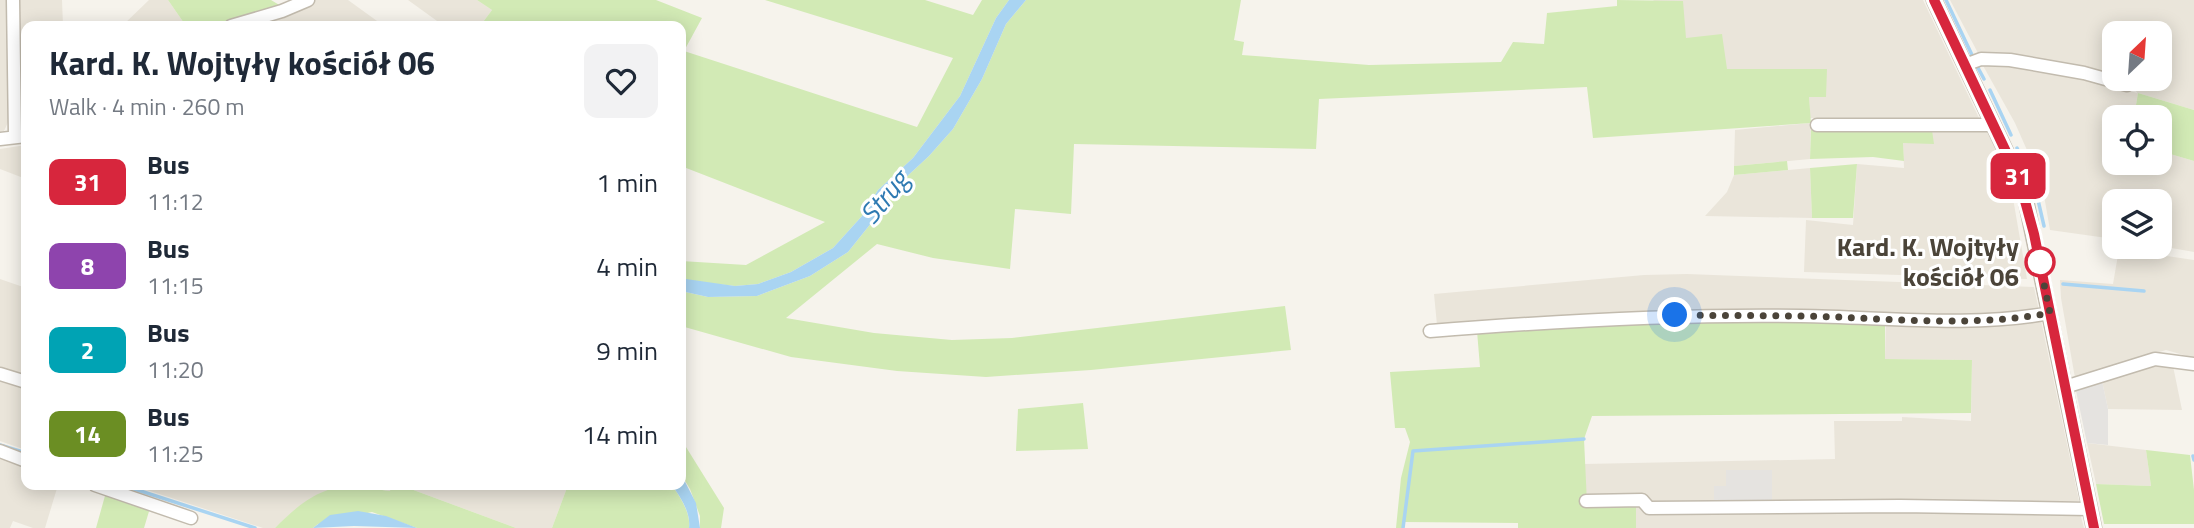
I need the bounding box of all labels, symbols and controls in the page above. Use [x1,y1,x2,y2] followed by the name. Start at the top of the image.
[2102,21,2172,91] north arrow
[2102,21,2172,259] map controls
[49,38,435,88] text: Kard. K. Wojtyły kościół 06
[584,44,658,118] button: heart
[49,89,245,124] text: Walk · 4 min · 260 m
[2102,105,2172,175] button: locate
[147,145,189,184] text: Bus
[1986,153,2050,199] line badge: 31
[848,158,921,233] water label: Strug
[2005,158,2031,194] text: 31
[596,163,658,202] text: 1 min
[74,164,101,200] text: 31
[147,184,204,219] text: 11:12
[2102,189,2172,259] button: layers
[1837,227,2019,296] place label: Kard. K. Wojtyły kościół 06
[147,229,189,268] text: Bus
[596,247,658,286] text: 4 min
[2025,247,2055,277] marker: Kard. K. Wojtyły kościół 06
[81,248,94,284] text: 8
[147,268,204,303] text: 11:15
[1657,297,1692,332] your location
[147,313,189,352] text: Bus
[596,331,658,370] text: 9 min
[81,332,94,368] text: 2
[147,352,204,387] text: 11:20
[147,397,189,436] text: Bus
[582,415,658,454] text: 14 min
[74,416,101,452] text: 14
[147,436,204,471] text: 11:25

